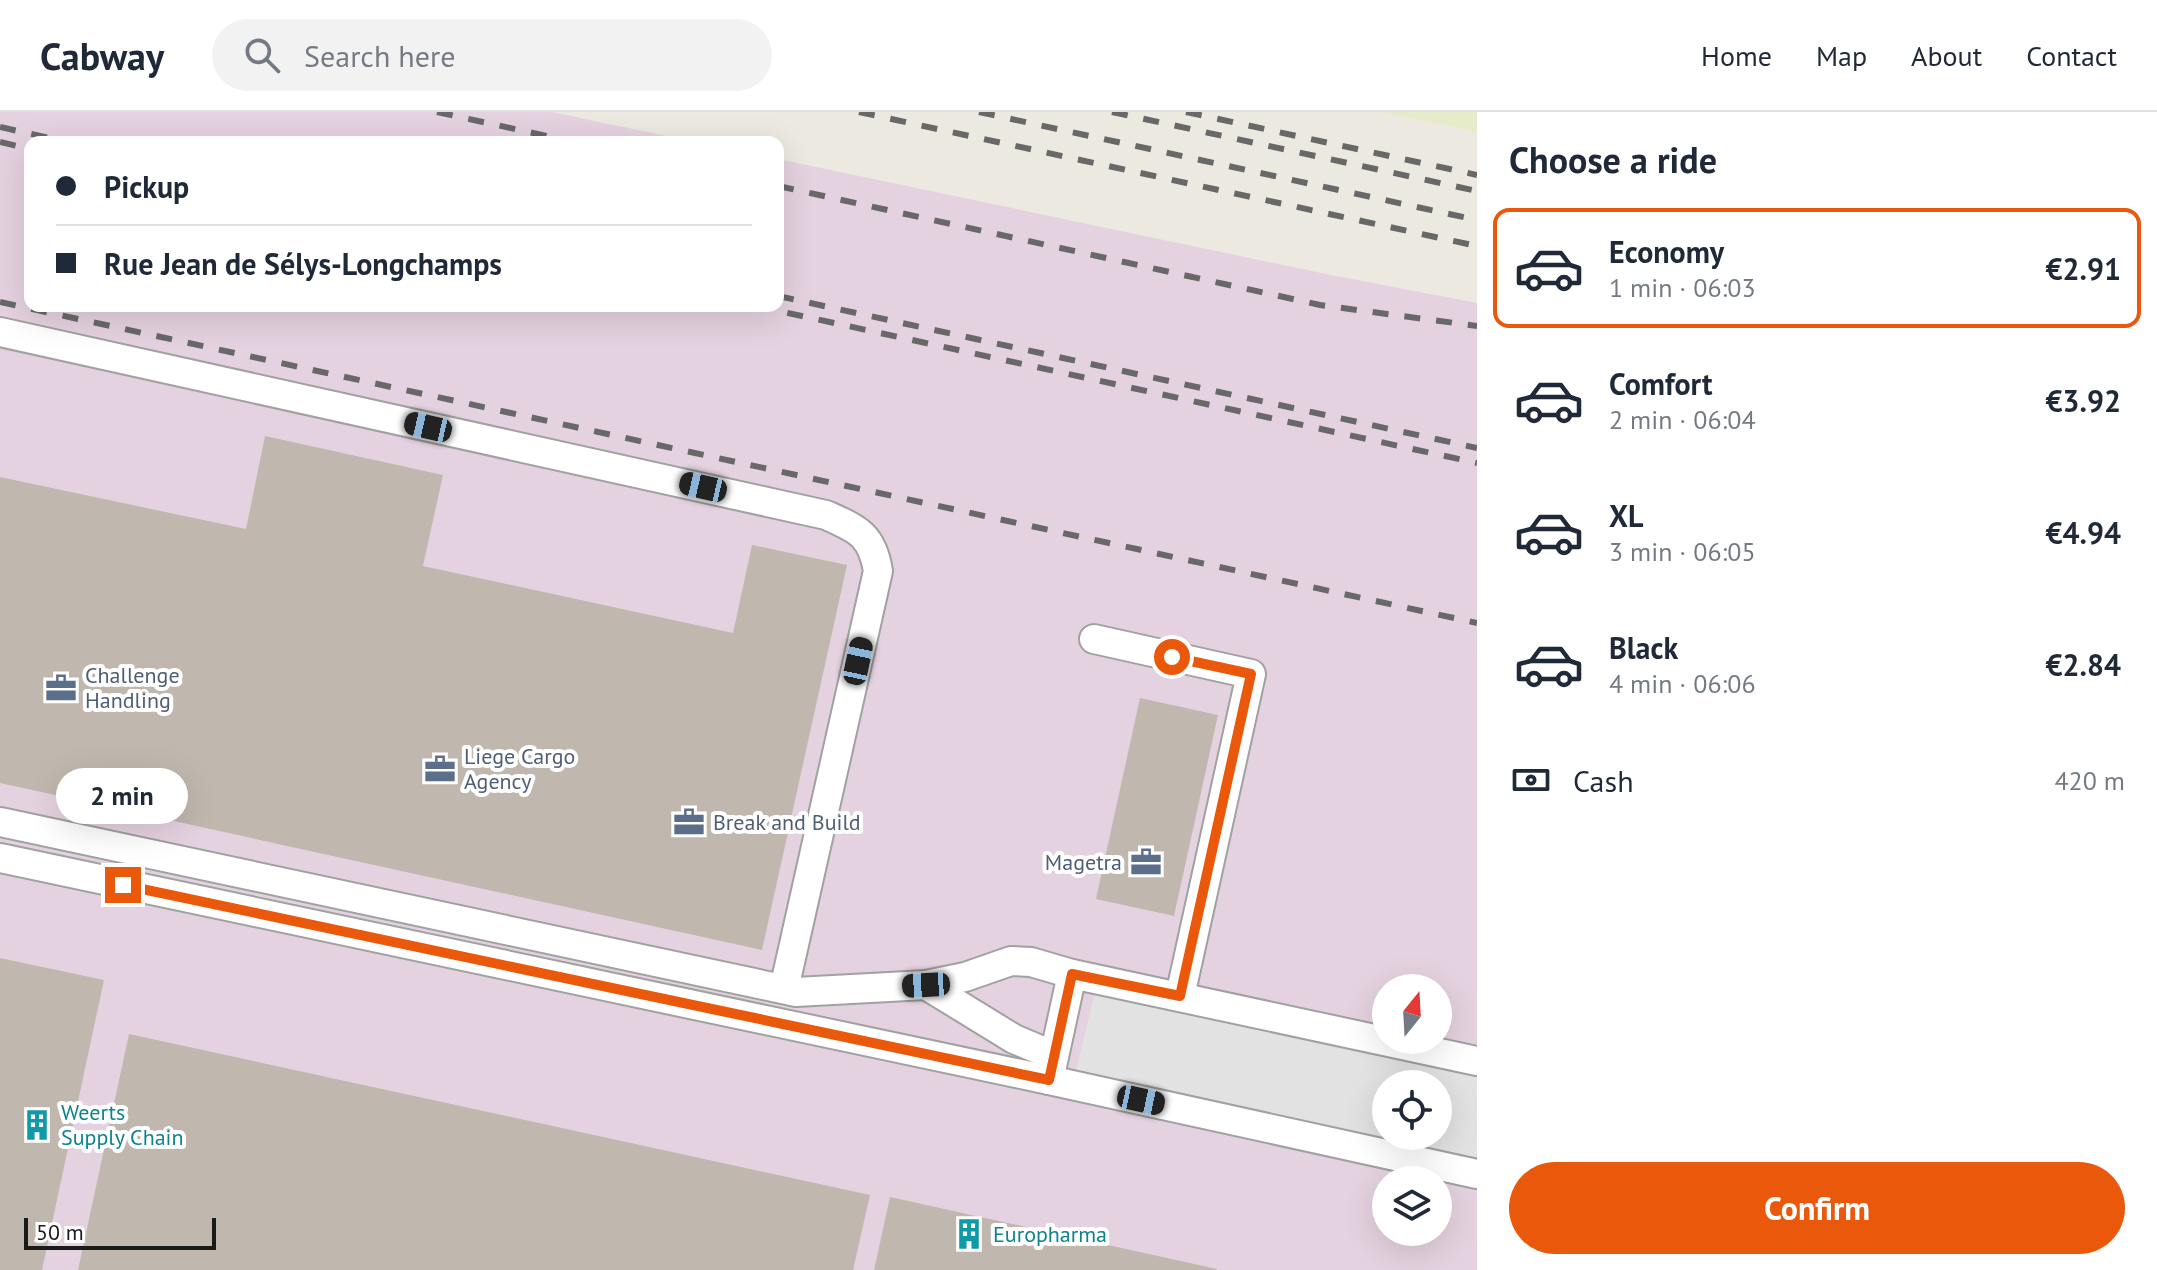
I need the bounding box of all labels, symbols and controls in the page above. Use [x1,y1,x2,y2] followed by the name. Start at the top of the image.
[212,19,772,91] search box
[40,31,164,80] text: Cabway
[240,33,284,77] icon: search
[304,36,455,75] text: Search here
[1701,37,1772,74] text: Home
[1816,37,1867,74] text: Map
[1911,37,1982,74] text: About
[2026,37,2117,74] text: Contact
[1509,136,1717,183] text: Choose a ride
[104,167,189,206] text: Pickup
[1513,232,1585,304] icon: car
[1609,232,1724,271] text: Economy
[104,244,502,283] text: Rue Jean de Sélys-Longchamps
[2046,249,2121,288] text: €2.91
[1609,271,1756,304] text: 1 min · 06:03
[1513,364,1585,436] icon: car
[1609,364,1712,403] text: Comfort
[2046,381,2121,420] text: €3.92
[1609,403,1756,436] text: 2 min · 06:04
[402,410,454,444] car
[677,470,729,504] car
[1513,496,1585,568] icon: car
[1609,496,1643,535] text: XL
[2046,513,2121,552] text: €4.94
[1609,535,1756,568] text: 3 min · 06:05
[1513,628,1585,700] icon: car
[1609,628,1678,667] text: Black
[841,635,875,687] car
[1154,639,1190,675] route start
[2046,645,2121,684] text: €2.84
[85,661,180,714] place label: Challenge Handling
[1609,667,1756,700] text: 4 min · 06:06
[44,671,78,705] office icon: Challenge Handling
[464,742,575,795] place label: Liege Cargo Agency
[423,752,457,786] office icon: Liege Cargo Agency
[1509,758,1553,802] icon: cash
[1573,761,1634,800] text: Cash
[2054,764,2125,797] text: 420 m
[57,769,189,825] callout: 2 min
[90,779,154,812] text: 2 min
[672,805,706,839] office icon: Break and Build
[713,808,861,836] place label: Break and Build
[1129,845,1163,879] office icon: Magetra
[1045,848,1122,876] place label: Magetra
[105,867,141,903] route end
[901,972,951,998] car
[1372,974,1452,1054] north arrow
[1372,974,1452,1246] map controls
[1372,1070,1452,1150] button: locate
[1115,1083,1167,1117] car
[61,1098,184,1151] place label: Weerts Supply Chain
[20,1108,54,1142] building icon: Weerts Supply Chain
[1509,1162,2125,1254] button: Confirm
[1372,1166,1452,1246] button: layers
[24,1214,216,1250] scale bar
[952,1217,986,1251] building icon: Europharma
[36,1218,84,1246] text: 50 m
[993,1220,1107,1248] place label: Europharma

